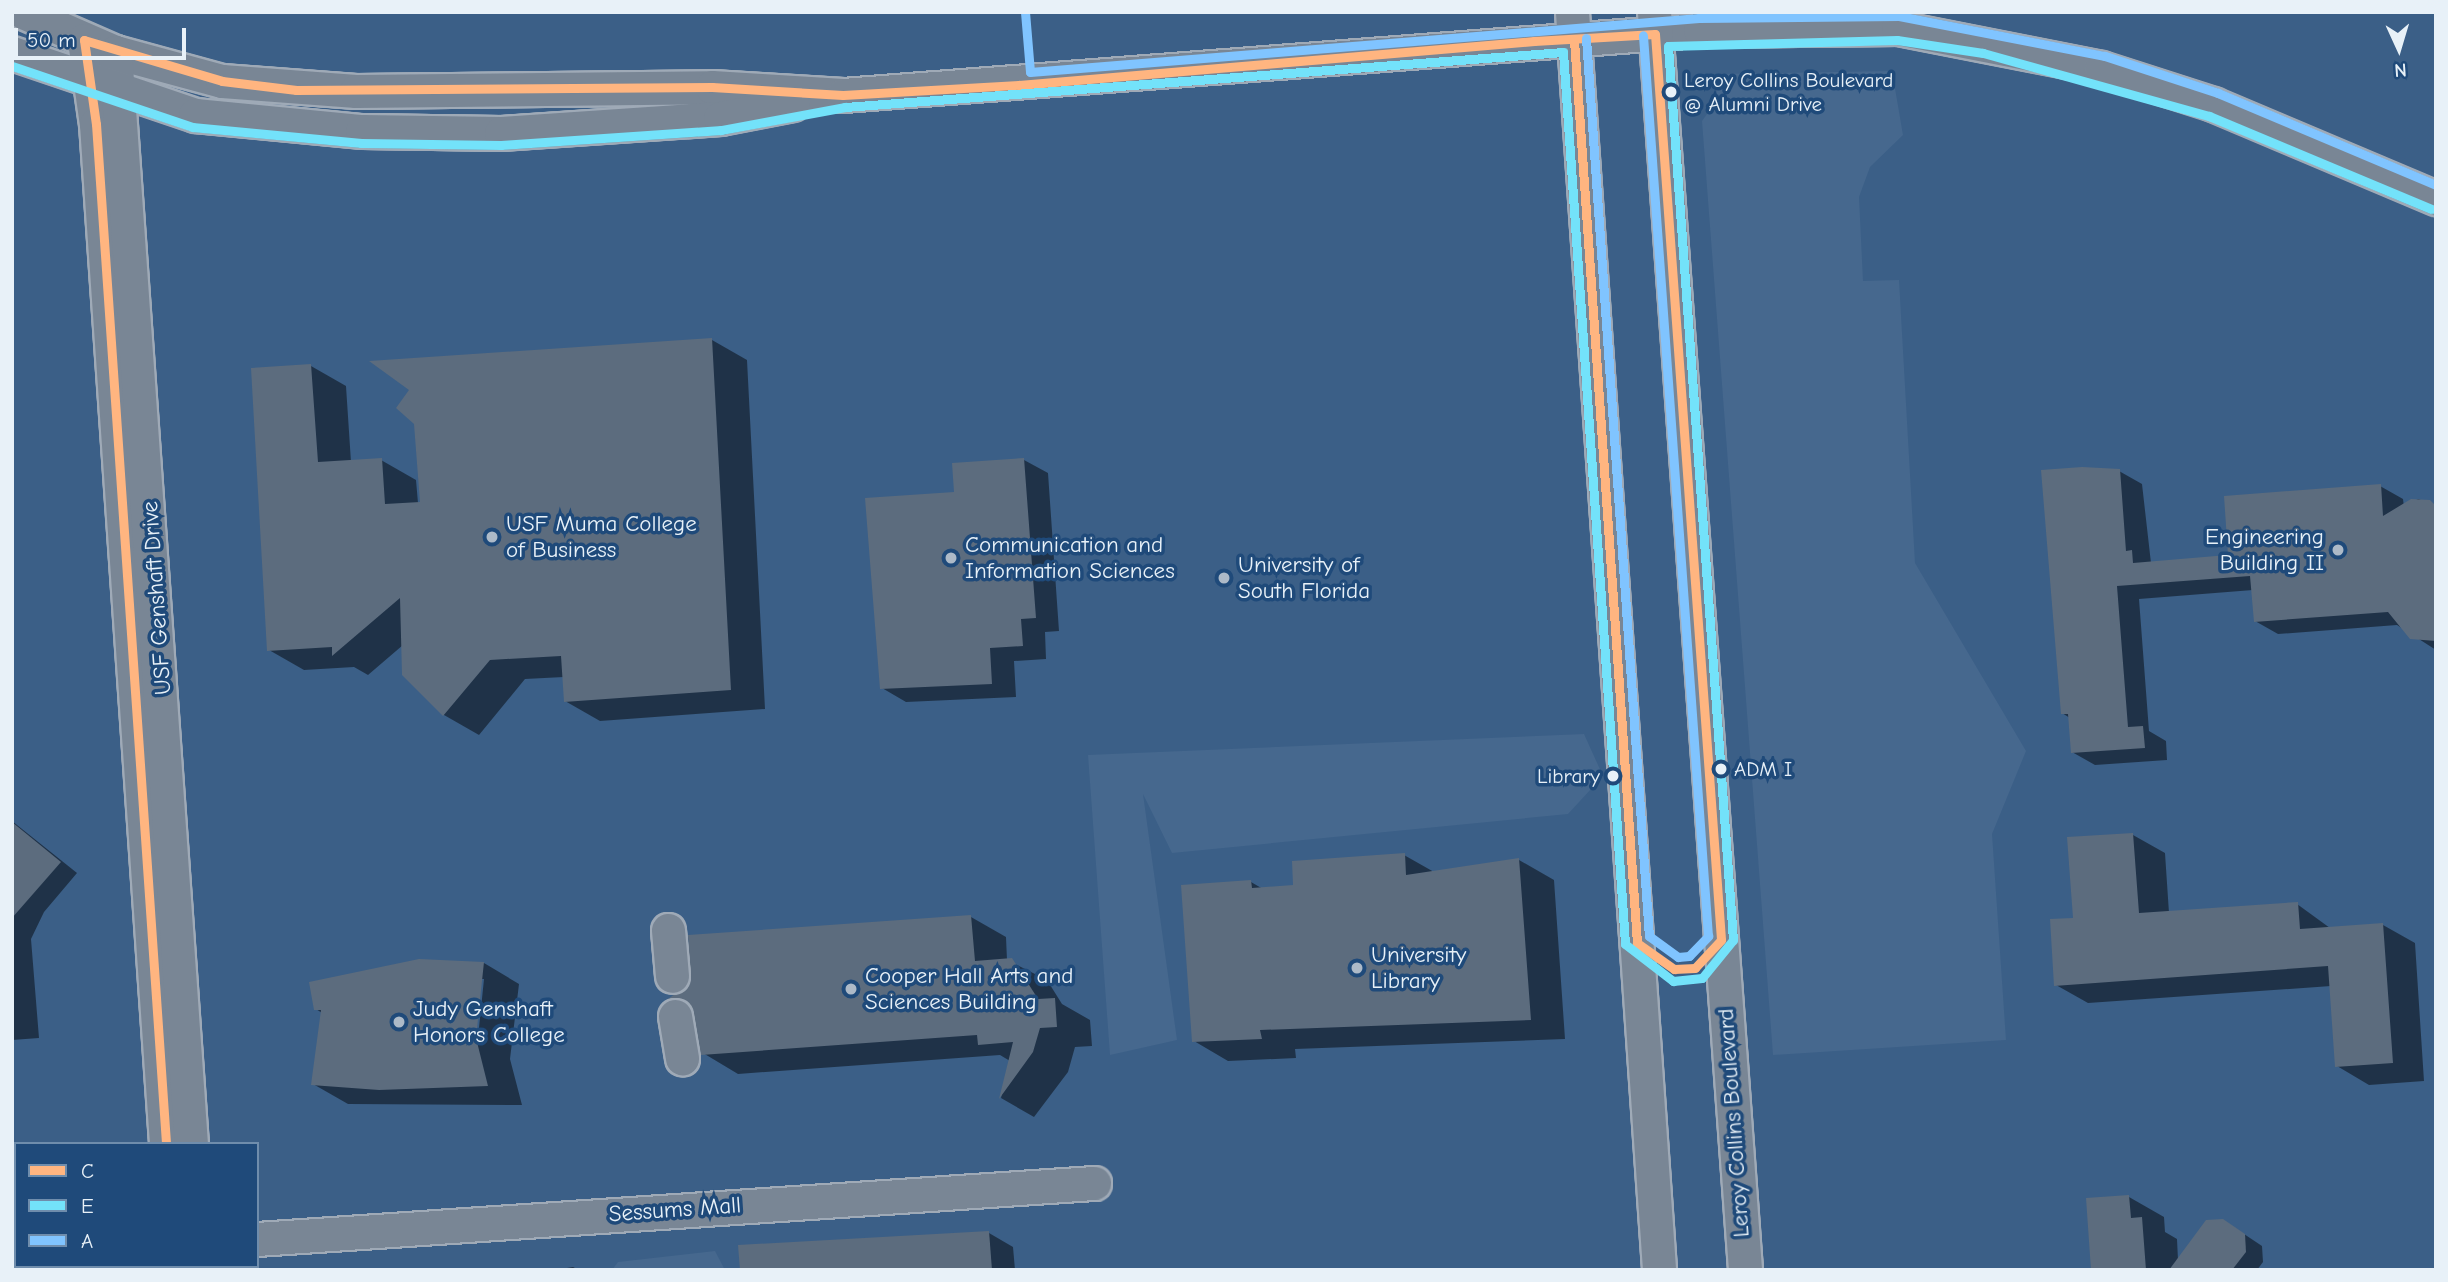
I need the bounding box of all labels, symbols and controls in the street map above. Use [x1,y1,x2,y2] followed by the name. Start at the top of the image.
[18,14,189,58] scale bar
[2364,14,2434,84] north arrow
[27,28,76,52] text: 50 m
[2394,59,2407,81] text: N
[1684,67,1893,117] place label: Leroy Collins Boulevard @ Alumni Drive
[1664,85,1678,99] marker: Leroy Collins Boulevard @ Alumni Drive
[136,500,178,696] street label: USF Genshaft Drive
[506,510,697,564] place label: USF Muma College of Business
[2205,523,2324,577] place label: Engineering Building II
[484,529,500,545] marker: USF Muma College of Business
[965,531,1175,585] place label: Communication and Information Sciences
[2330,542,2346,558] marker: Engineering Building II
[943,550,959,566] marker: Communication and Information Sciences
[1238,551,1370,605] place label: University of South Florida
[1216,570,1232,586] marker: University of South Florida
[1734,756,1792,782] place label: ADM I
[1714,762,1728,776] marker: ADM I
[1537,763,1600,789] place label: Library
[1606,769,1620,783] marker: Library
[1371,941,1466,995] place label: University Library
[1349,960,1365,976] marker: University Library
[865,962,1073,1016] place label: Cooper Hall Arts and Sciences Building
[843,981,859,997] marker: Cooper Hall Arts and Sciences Building
[413,995,565,1049] place label: Judy Genshaft Honors College
[1712,1008,1756,1238] street label: Leroy Collins Boulevard
[391,1014,407,1030] marker: Judy Genshaft Honors College
[14,1142,259,1268] legend
[81,1159,94,1183] text: C
[608,1192,742,1228] street label: Sessums Mall
[81,1194,94,1218] text: E
[81,1229,93,1253] text: A

